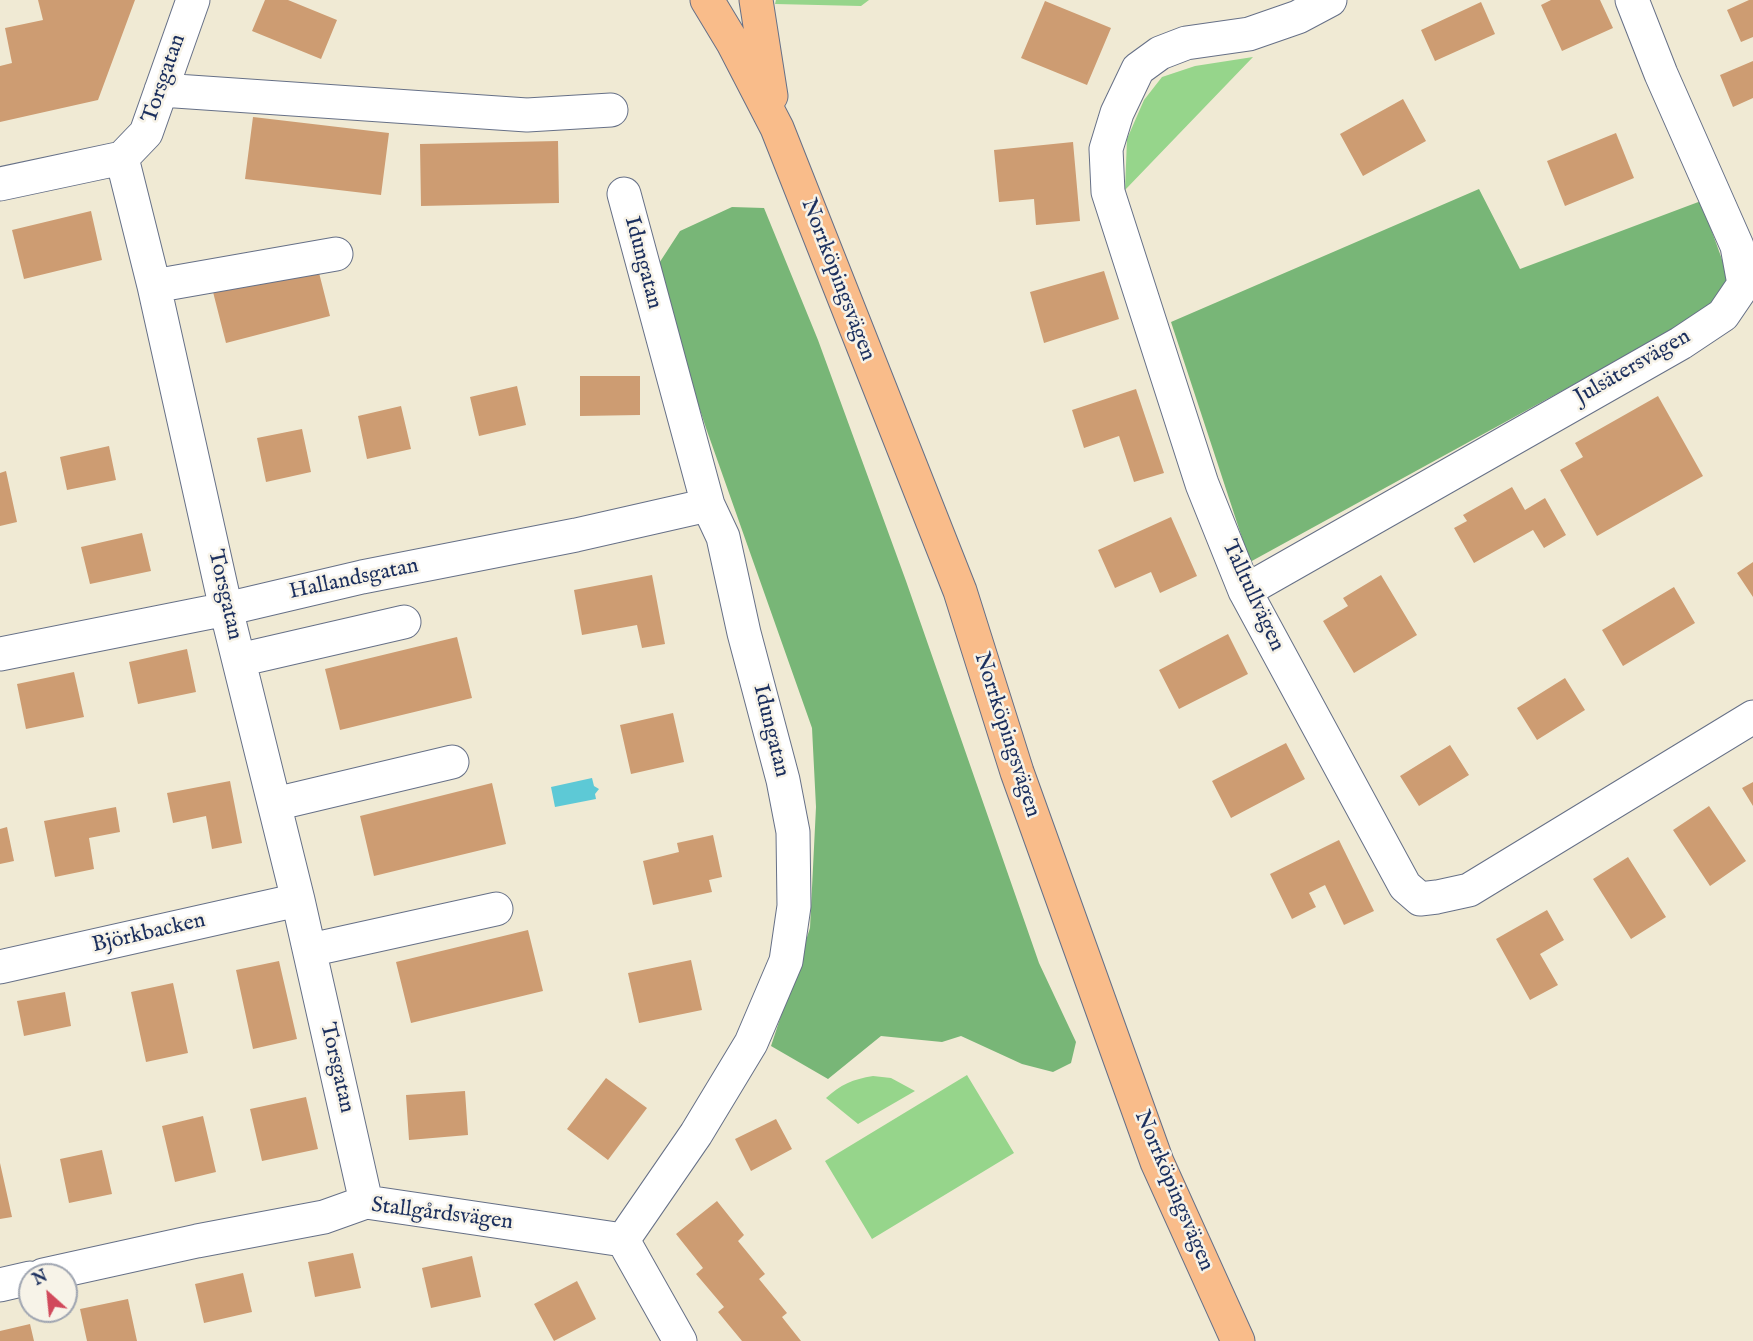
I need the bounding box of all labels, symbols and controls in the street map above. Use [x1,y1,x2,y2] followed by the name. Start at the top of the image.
[138,31,192,127] street label: Torsgatan
[794,195,880,365] street label: Norrköpingsvägen
[617,214,667,312] street label: Idungatan
[1570,324,1696,412] street label: Julsätersvägen
[1215,536,1289,656] street label: Talltullvägen
[201,547,247,643] street label: Torsgatan
[287,553,421,607] street label: Hallandsgatan
[967,649,1045,821] street label: Norrköpingsvägen
[746,682,794,780] street label: Idungatan
[90,908,208,960] street label: Björkbacken
[313,1020,359,1116] street label: Torsgatan
[1127,1107,1219,1275] street label: Norrköpingsvägen
[370,1193,514,1237] street label: Stallgårdsvägen
[18,1263,78,1323] north arrow
[30,1267,51,1291] text: N

